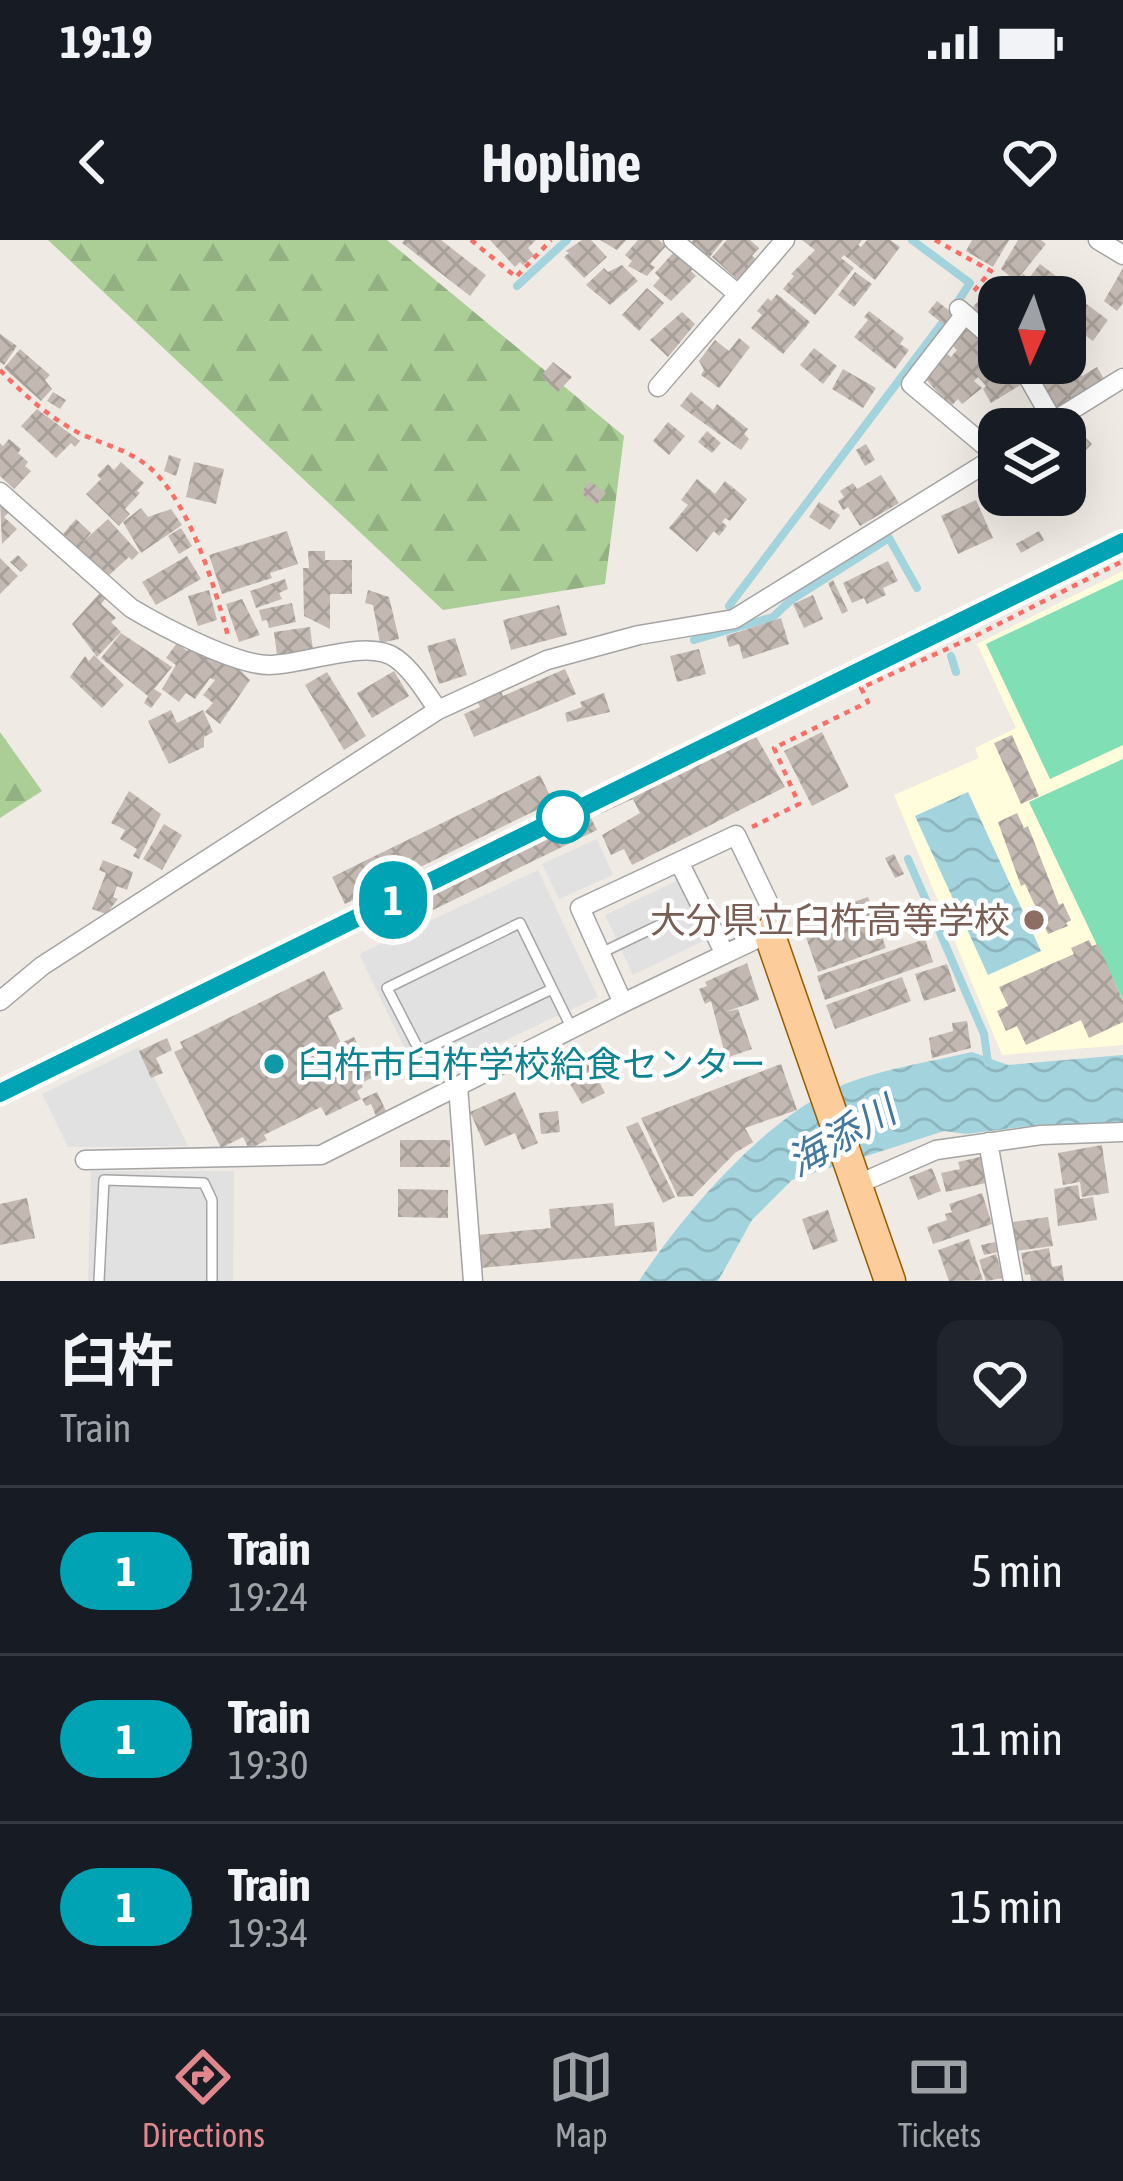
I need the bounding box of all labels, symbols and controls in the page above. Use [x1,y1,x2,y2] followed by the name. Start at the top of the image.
[60,16,153,68] text: 19:19
[60,129,126,195] icon: back
[997,129,1063,195] icon: heart
[482,132,641,193] text: Hopline
[978,276,1086,384] north arrow
[978,276,1086,516] map controls
[978,408,1086,516] button: layers
[538,792,588,842] unlabelled marker
[354,861,432,939] line badge: 1
[383,876,403,924] text: 1
[650,899,1010,941] place label: 大分県立臼杵高等学校
[1021,907,1047,933] marker: 大分県立臼杵高等学校
[298,1043,766,1085] place label: 臼杵市臼杵学校給食センター
[261,1051,287,1077] marker: 臼杵市臼杵学校給食センター
[779,1086,906,1184] water label: 海添川
[937,1320,1063,1446] button: heart
[60,1328,174,1393] text: 臼杵
[60,1406,132,1450] text: Train
[228,1523,311,1575] text: Train
[971,1545,1063,1597] text: 5 min
[116,1547,136,1595] text: 1
[228,1575,308,1619] text: 19:24
[228,1691,311,1743] text: Train
[950,1713,1063,1765] text: 11 min
[116,1715,136,1763] text: 1
[228,1743,308,1787] text: 19:30
[228,1859,311,1911] text: Train
[950,1881,1063,1933] text: 15 min
[116,1883,136,1931] text: 1
[228,1911,308,1955] text: 19:34
[142,2044,265,2154] tab: Directions
[548,2044,614,2154] tab: Map
[898,2044,981,2154] tab: Tickets

